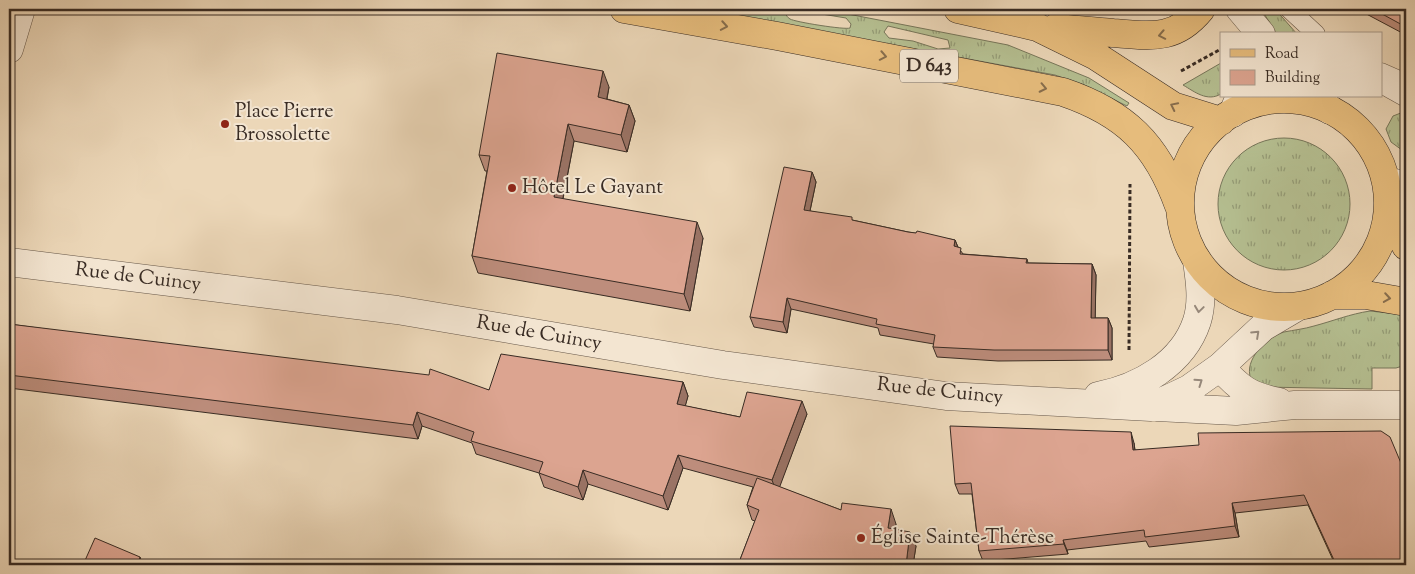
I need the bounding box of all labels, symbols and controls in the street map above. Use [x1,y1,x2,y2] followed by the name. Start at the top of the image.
[719,21,728,31] one-way arrow
[1157,29,1166,39] one-way arrow
[1220,32,1382,98] legend
[1265,44,1299,65] text: Road
[900,49,958,82] road number: D 643
[879,51,888,61] one-way arrow
[1265,68,1320,89] text: Building
[1038,82,1047,93] one-way arrow
[235,98,334,150] place label: Place Pierre Brossolette
[1171,102,1180,112] one-way arrow
[219,118,231,130] marker: Place Pierre Brossolette
[522,174,663,203] place label: Hôtel Le Gayant
[506,182,518,194] marker: Hôtel Le Gayant
[73,256,203,300] street label: Rue de Cuincy
[1383,292,1391,303] one-way arrow
[1194,305,1205,313] one-way arrow
[474,309,604,359] street label: Rue de Cuincy
[1251,331,1260,340] one-way arrow
[876,371,1005,413] street label: Rue de Cuincy
[1193,379,1203,388] one-way arrow
[871,523,1054,553] place label: Église Sainte-Thérèse
[855,532,867,544] marker: Église Sainte-Thérèse

